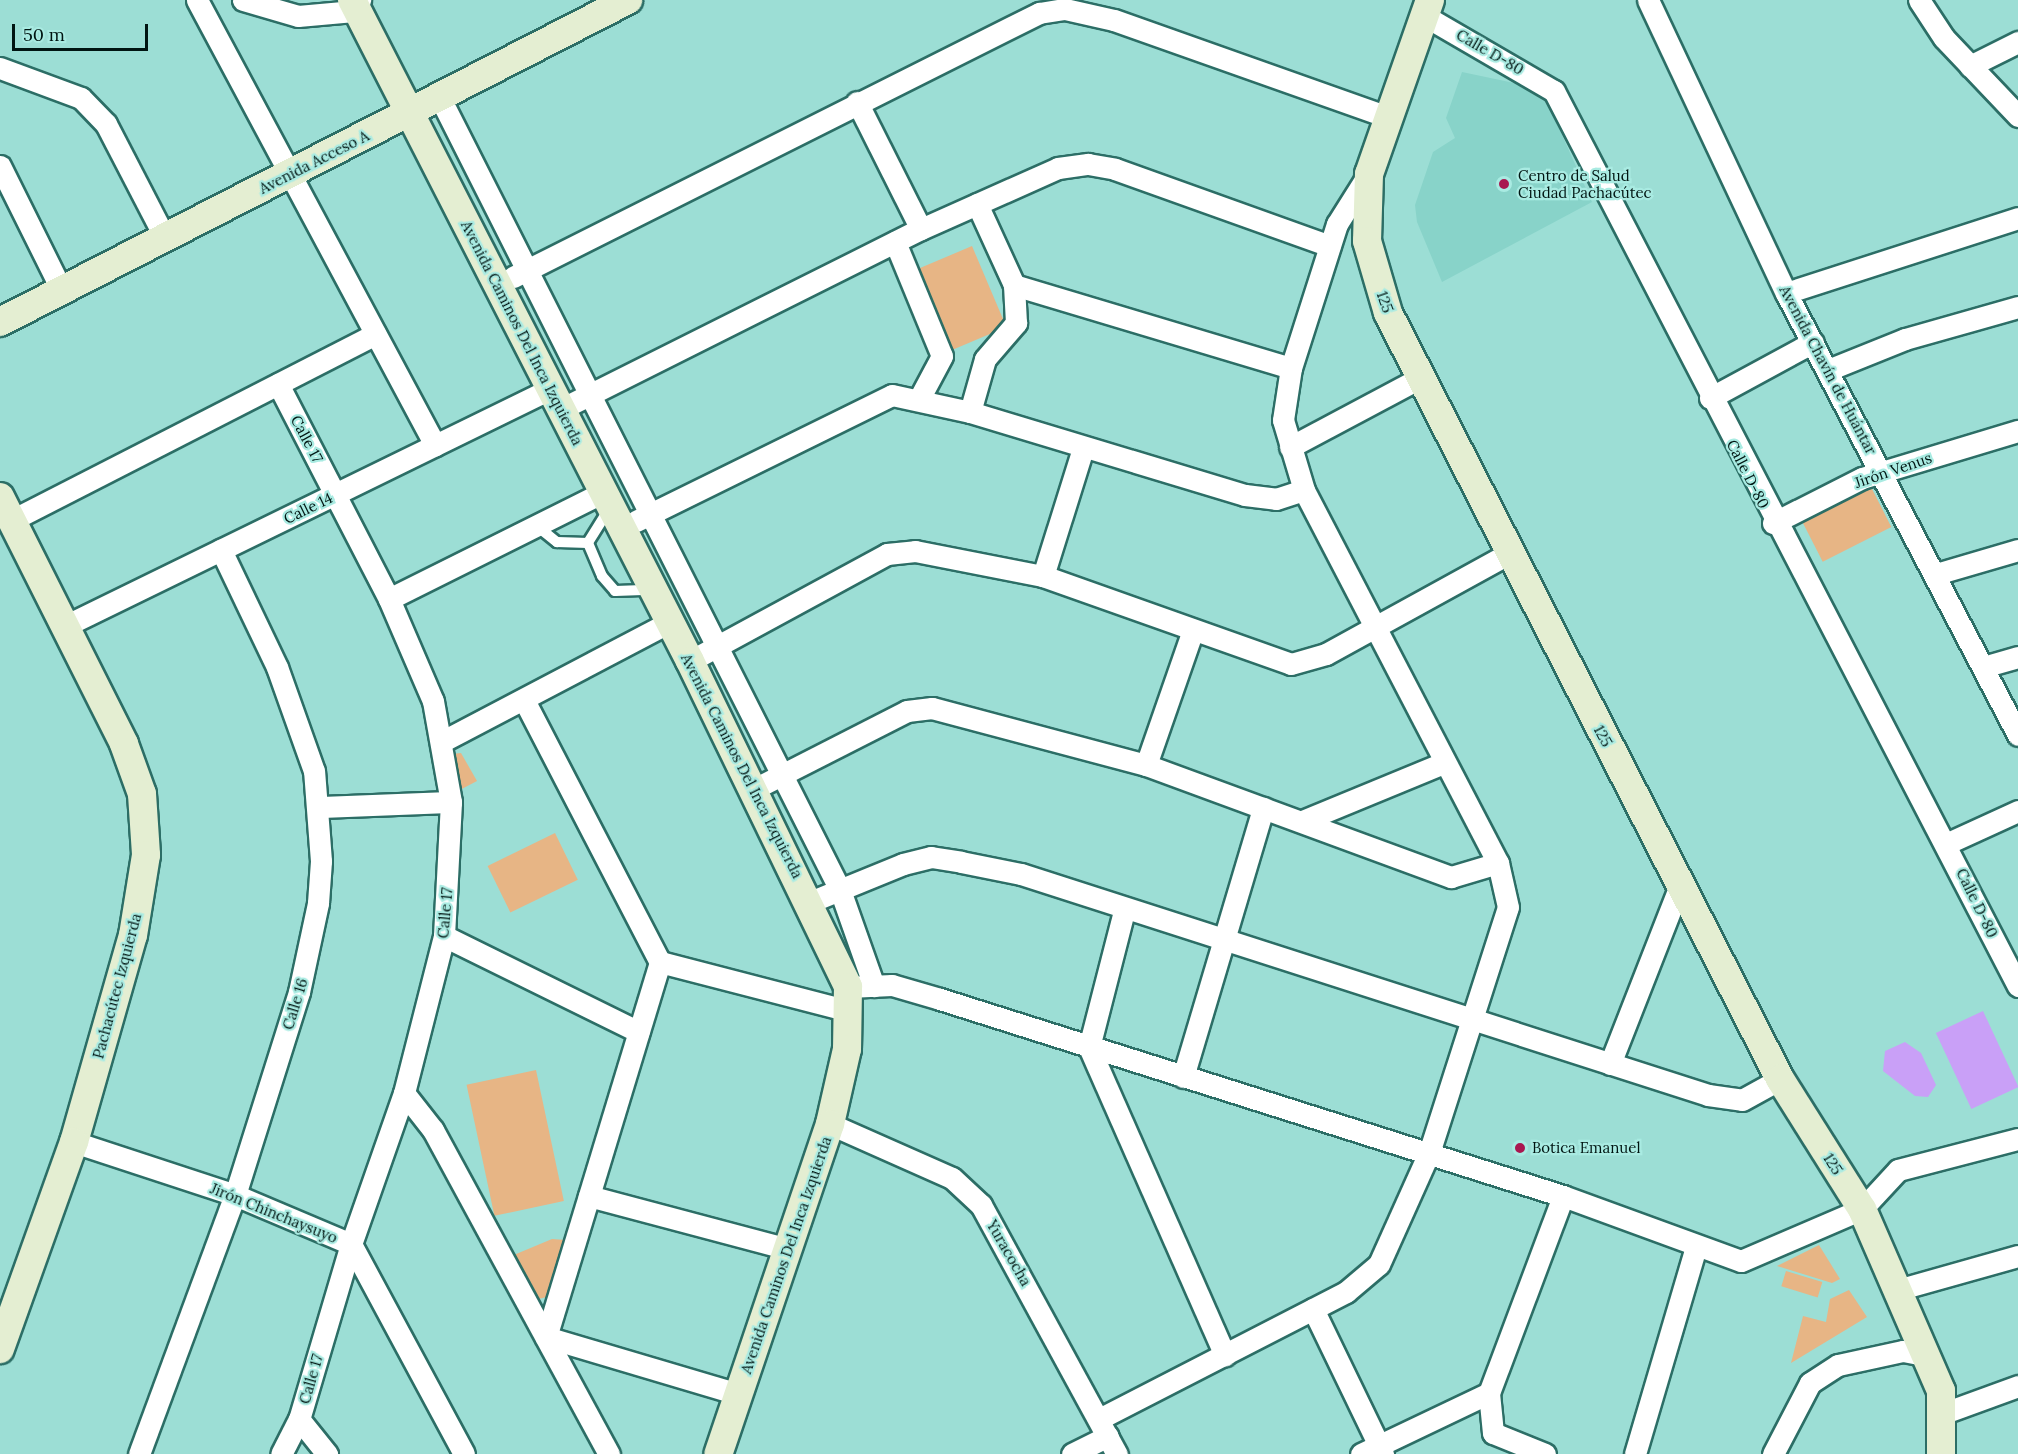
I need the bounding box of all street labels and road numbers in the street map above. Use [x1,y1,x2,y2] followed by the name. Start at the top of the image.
[1453,26,1527,78] street label: Calle D-80
[256,126,372,198] street label: Avenida Acceso A
[457,218,587,448] street label: Avenida Caminos Del Inca Izquierda
[1776,282,1880,458] street label: Avenida Chavín de Huántar
[1373,289,1397,315] street label: 125
[287,412,327,466] street label: Calle 17
[1723,437,1773,511] street label: Calle D-80
[1852,448,1934,492] street label: Jirón Venus
[281,489,335,527] street label: Calle 14
[677,651,807,881] street label: Avenida Caminos Del Inca Izquierda
[1590,722,1616,750] street label: 125
[1953,865,2001,941] street label: Calle D-80
[434,887,456,939] street label: Calle 17
[89,911,145,1061] street label: Pachacútec Izquierda
[279,976,311,1032] street label: Calle 16
[737,1134,835,1376] street label: Avenida Caminos Del Inca Izquierda
[1820,1150,1846,1178] street label: 125
[208,1179,340,1247] street label: Jirón Chinchaysuyo
[983,1217,1035,1289] street label: Yuracocha
[295,1352,327,1406] street label: Calle 17

